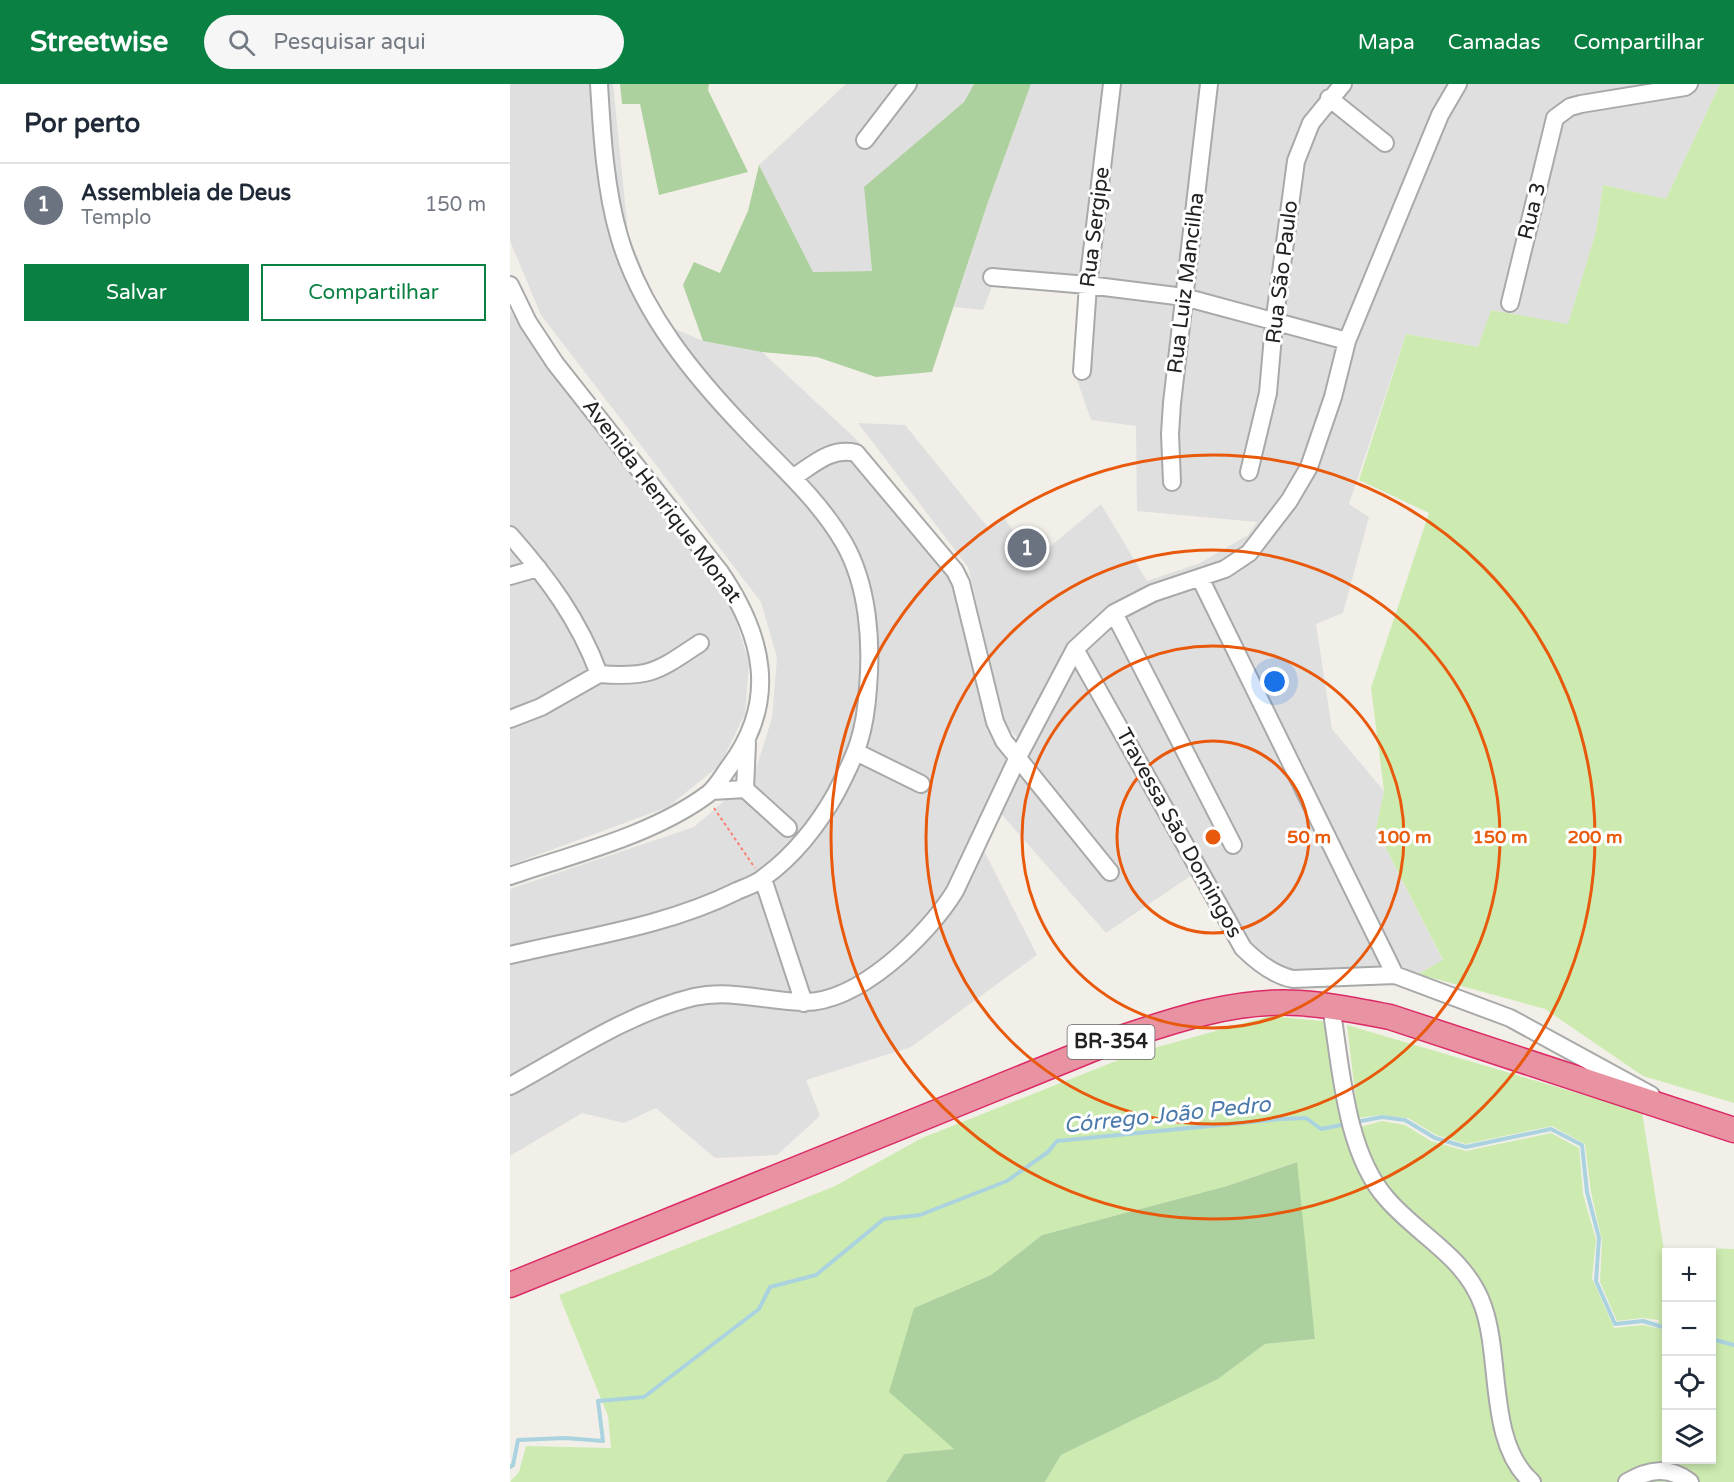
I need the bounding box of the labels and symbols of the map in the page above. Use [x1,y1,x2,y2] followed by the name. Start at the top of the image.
[1075,165,1115,289] street label: Rua Sergipe
[1513,180,1551,242] street label: Rua 3
[1162,191,1210,375] street label: Rua Luiz Mancilha
[1261,199,1303,345] street label: Rua São Paulo
[577,394,747,608] street label: Avenida Henrique Monat
[1008,526,1046,570] pin: 1
[1260,667,1289,696] your location
[1111,724,1247,942] street label: Travessa São Domingos
[1287,826,1331,848] text: 50 m
[1376,826,1432,848] text: 100 m
[1472,826,1528,848] text: 150 m
[1567,826,1623,848] text: 200 m
[1203,827,1223,847] centre of rings
[1068,1025,1154,1059] road number: BR-354
[1062,1091,1273,1139] water label: Córrego João Pedro

